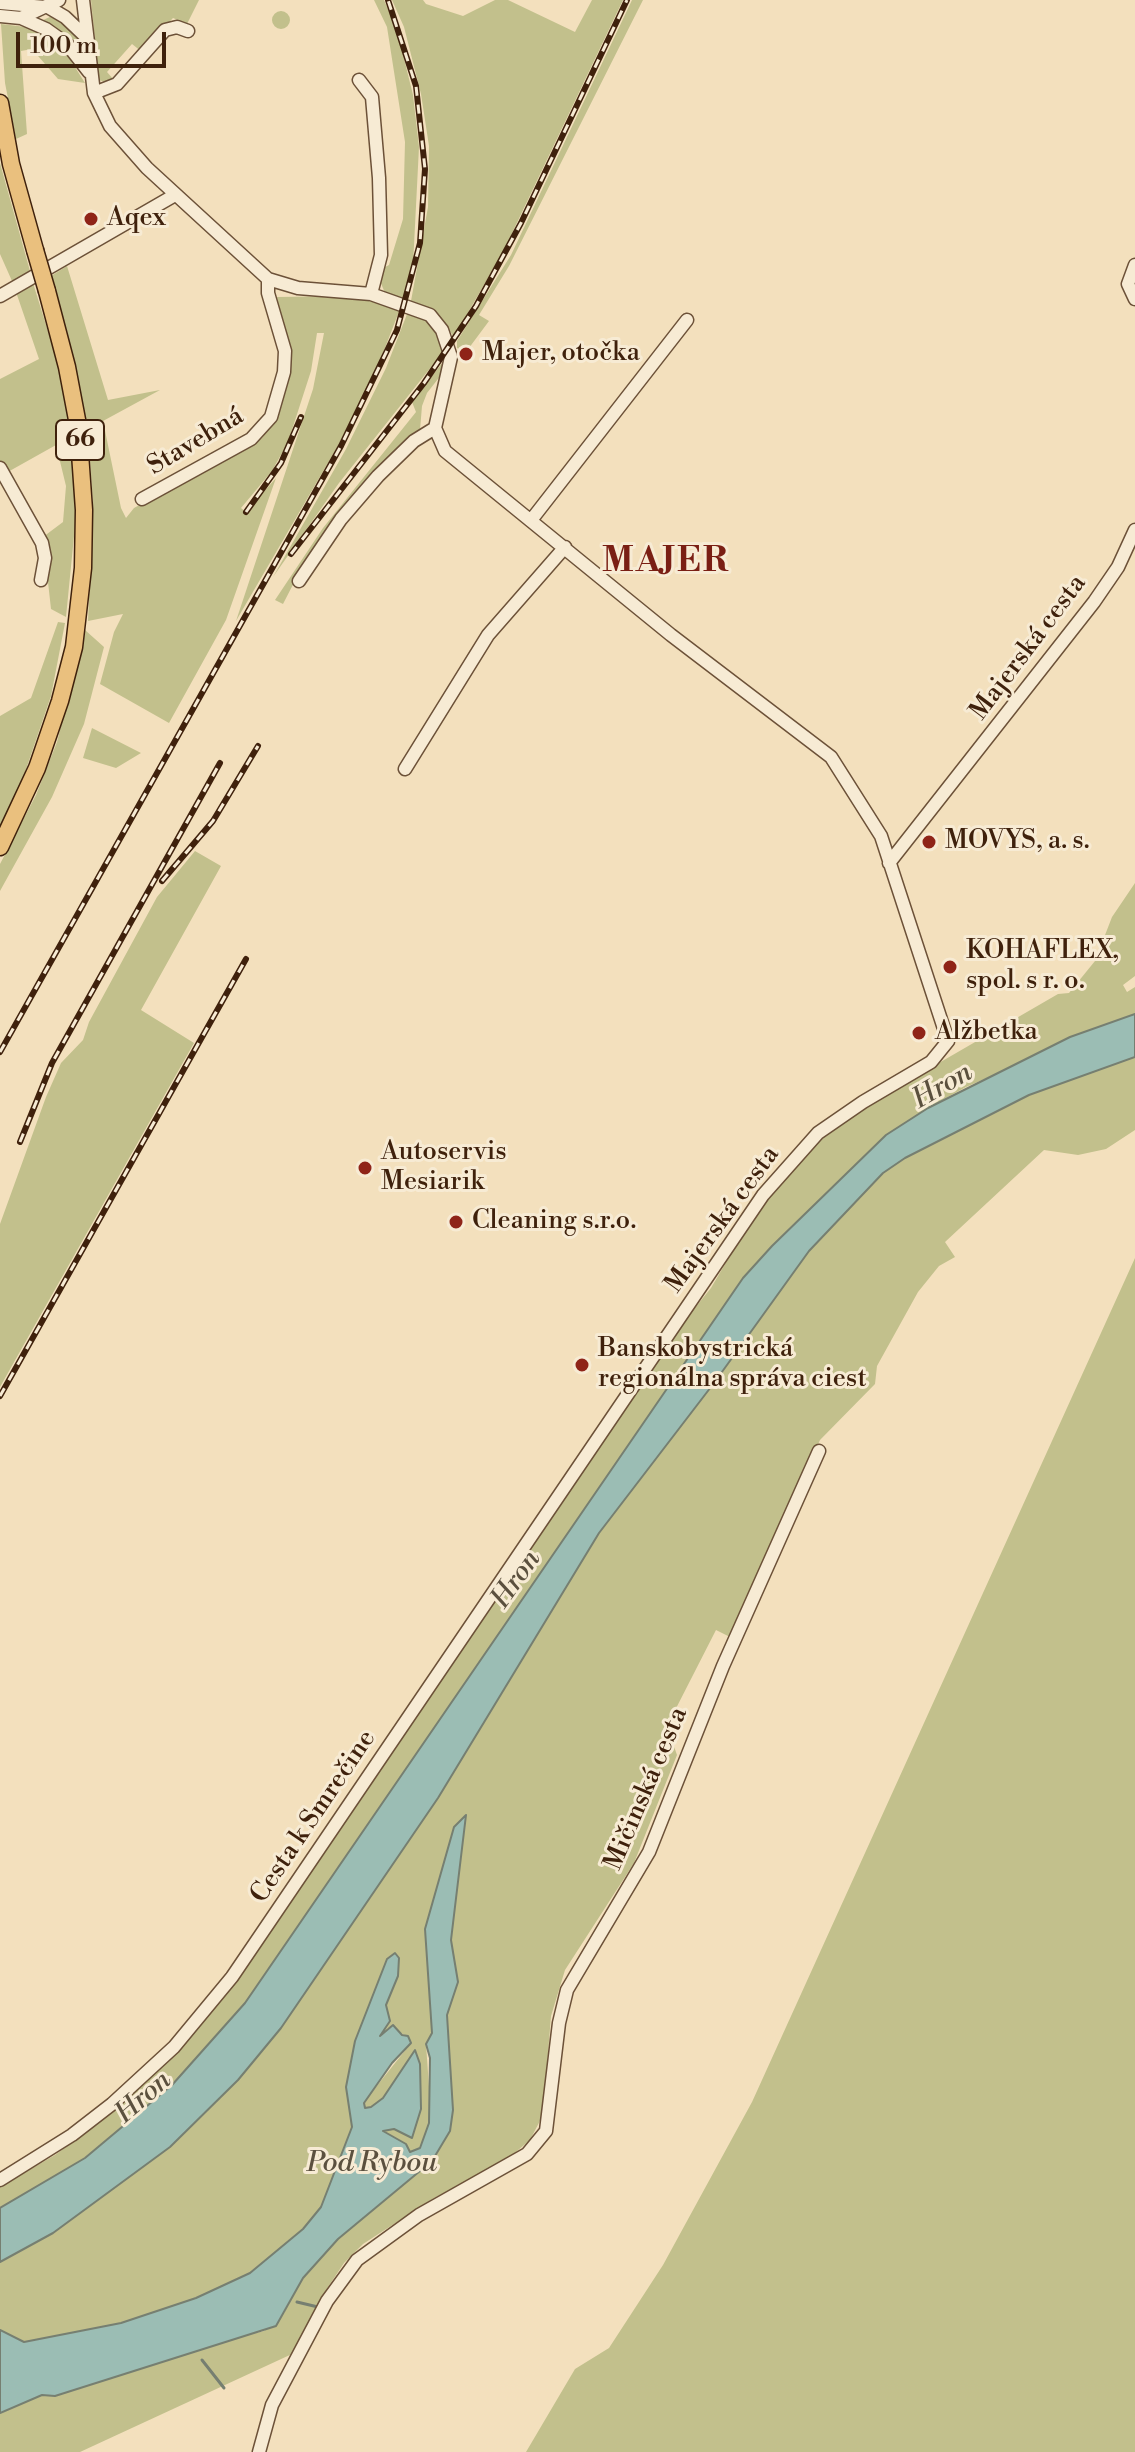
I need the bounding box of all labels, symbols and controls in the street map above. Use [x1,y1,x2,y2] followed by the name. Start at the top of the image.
[20,16,170,66] scale bar
[30,31,97,61] text: 100 m
[107,203,166,235] place label: Aqex
[82,210,100,228] marker: Aqex
[482,338,640,370] place label: Majer, otočka
[457,345,475,363] marker: Majer, otočka
[142,401,250,483] street label: Stavebná
[56,420,104,460] road number: 66
[602,543,730,583] district label: MAJER
[964,569,1094,727] street label: Majerská cesta
[945,826,1090,858] place label: MOVYS, a. s.
[920,833,938,851] marker: MOVYS, a. s.
[966,936,1119,998] place label: KOHAFLEX, spol. s r. o.
[941,958,959,976] marker: KOHAFLEX, spol. s r. o.
[935,1017,1038,1049] place label: Alžbetka
[910,1024,928,1042] marker: Alžbetka
[907,1057,979,1117] water label: Hron
[381,1137,507,1198] place label: Autoservis Mesiarik
[659,1141,787,1299] street label: Majerská cesta
[356,1159,374,1177] marker: Autoservis Mesiarik
[472,1206,636,1238] place label: Cleaning s.r.o.
[447,1213,465,1231] marker: Cleaning s.r.o.
[598,1334,867,1396] place label: Banskobystrická regionálna správa ciest
[573,1356,591,1374] marker: Banskobystrická regionálna správa ciest
[485,1544,549,1616] water label: Hron
[599,1703,695,1875] street label: Mičinská cesta
[245,1725,383,1909] street label: Cesta k Smrečine
[109,2064,179,2132] water label: Hron
[307,2147,437,2181] water label: Pod Rybou

